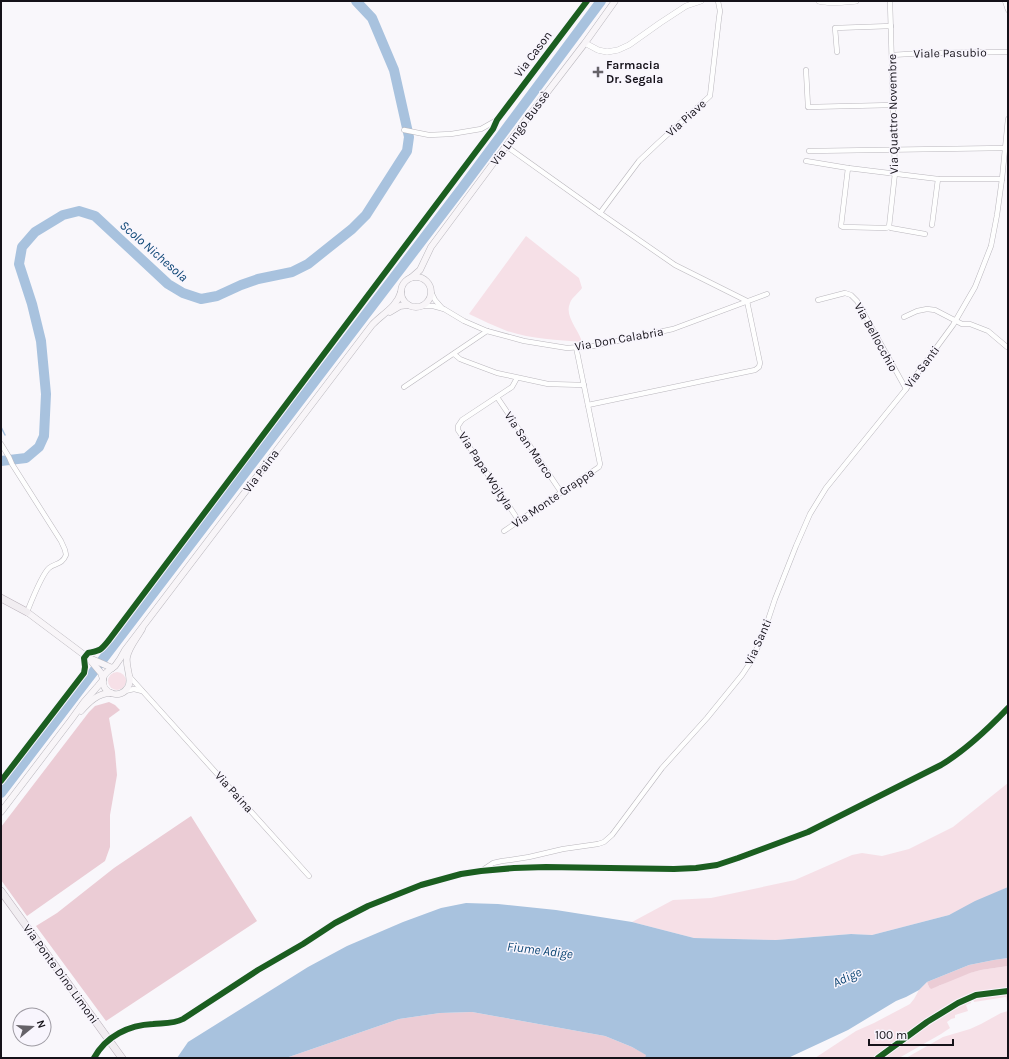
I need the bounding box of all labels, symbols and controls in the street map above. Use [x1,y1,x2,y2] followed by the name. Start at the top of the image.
[511,28,555,80] street label: Via Cason
[913,45,987,61] street label: Viale Pasubio
[885,54,901,174] street label: Via Quattro Novembre
[606,58,663,86] place label: Farmacia Dr. Segala
[593,67,603,77] marker: Farmacia Dr. Segala
[487,88,553,168] street label: Via Lungo Bussè
[663,96,709,140] street label: Via Piave
[117,217,191,285] water label: Scolo Nichesola
[851,300,901,374] street label: Via Bellocchio
[574,324,664,354] street label: Via Don Calabria
[902,343,942,391] street label: Via Santi
[502,409,556,481] street label: Via San Marco
[456,429,516,513] street label: Via Papa Wojtyla
[240,447,282,495] street label: Via Paina
[509,465,597,531] street label: Via Monte Grappa
[742,617,774,667] street label: Via Santi
[212,769,256,815] street label: Via Paina
[20,921,102,1027] street label: Via Ponte Dino Limoni
[506,939,574,961] water label: Fiume Adige
[830,964,864,990] water label: Adige
[12,1007,52,1047] north arrow
[34,1018,48,1030] text: N
[869,1021,953,1047] scale bar
[875,1028,907,1042] text: 100 m

